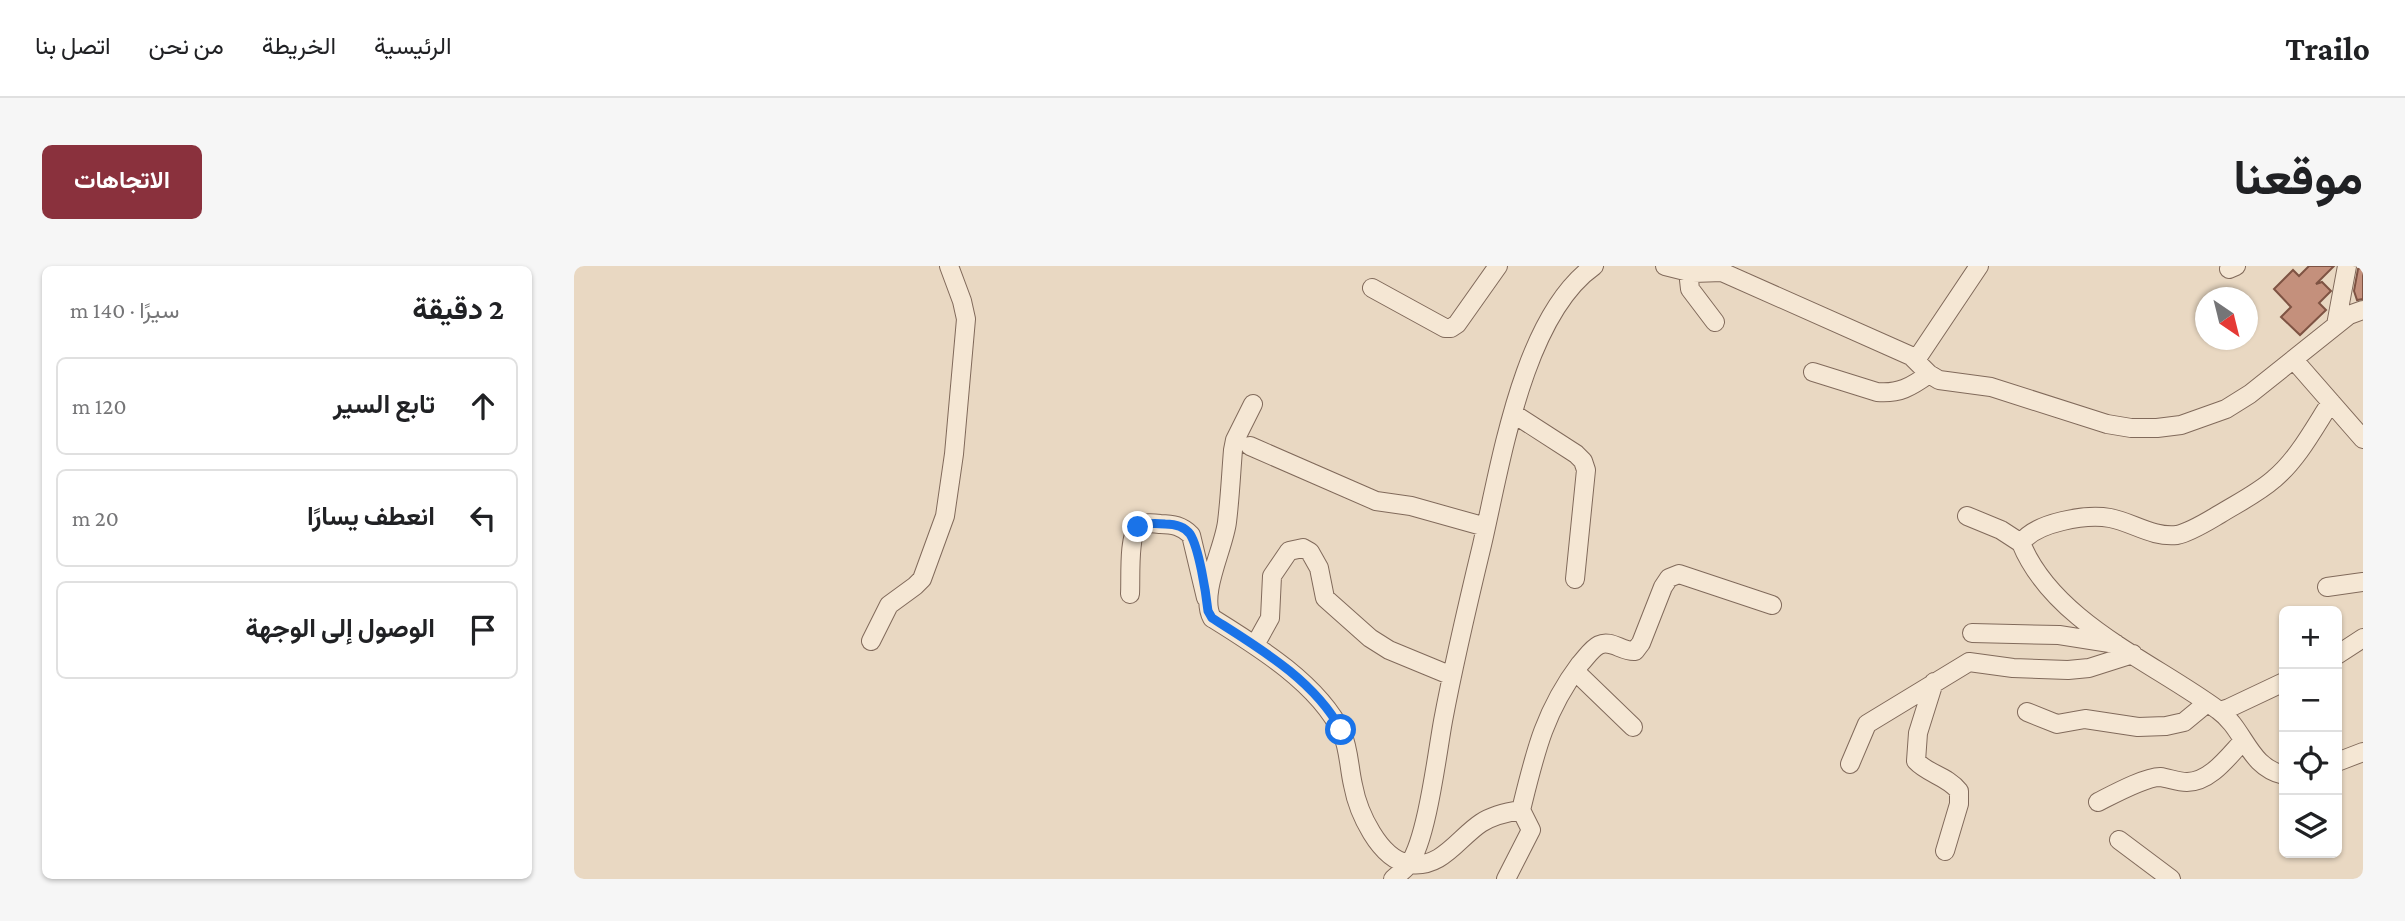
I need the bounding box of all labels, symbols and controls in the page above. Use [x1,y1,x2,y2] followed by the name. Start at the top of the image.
[2285,30,2370,67] text: Trailo
[35,32,111,59] text: اتصل بنا
[149,32,224,59] text: من نحن
[262,32,336,59] text: الخريطة
[374,32,452,59] text: الرئيسية
[42,145,202,219] button: الاتجاهات
[2233,150,2363,205] text: موقعنا
[2195,287,2258,350] north arrow
[412,292,504,325] text: 2 دقيقة
[70,297,179,323] text: سيرًا · 140 m
[464,387,502,425] icon: ahead
[333,390,435,419] text: تابع السير
[72,393,126,419] text: 120 m
[464,499,502,537] icon: left
[307,502,435,531] text: انعطف يسارًا
[72,505,119,531] text: 20 m
[1122,511,1153,542] route end
[2279,606,2342,858] map controls
[2279,606,2342,669] button: +
[464,611,502,649] icon: arrive
[245,614,435,643] text: الوصول إلى الوجهة
[2279,669,2342,732] button: −
[1325,714,1356,745] route start
[2279,732,2342,795] button: locate
[2279,795,2342,858] button: layers

